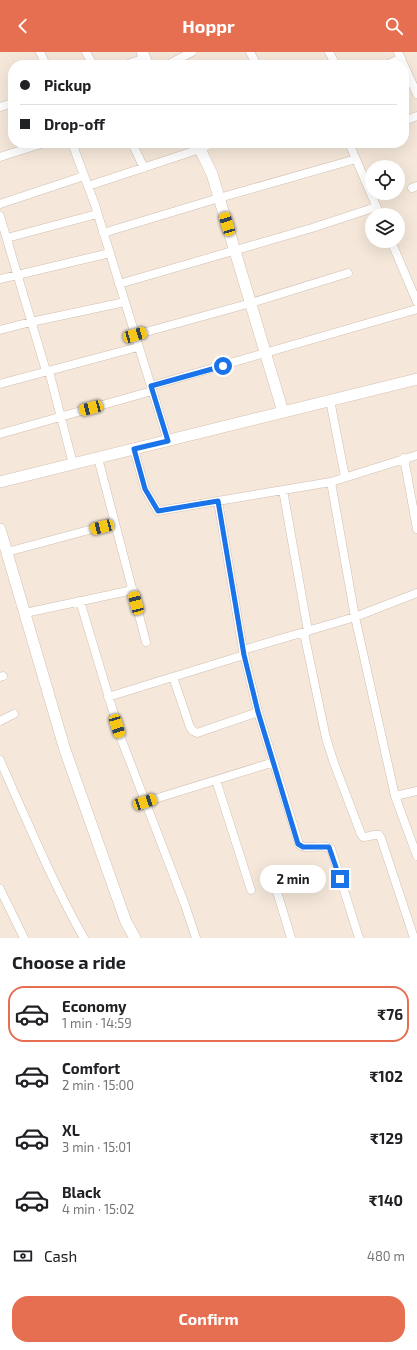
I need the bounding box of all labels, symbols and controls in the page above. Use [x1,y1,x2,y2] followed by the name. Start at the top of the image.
[12,15,34,37] icon: back
[182,15,235,37] text: Hoppr
[383,15,405,37] icon: search
[44,76,91,94] text: Pickup
[44,115,105,133] text: Drop-off
[365,160,405,248] map controls
[365,160,405,200] button: locate
[365,208,405,248] button: layers
[218,211,236,237] car
[122,326,148,344] car
[214,357,232,375] route start
[78,399,104,417] car
[89,518,115,536] car
[127,590,145,616] car
[108,713,126,739] car
[132,793,158,811] car
[260,865,326,893] callout: 2 min
[331,870,349,888] route end
[276,871,310,887] text: 2 min
[12,951,126,973] text: Choose a ride
[14,996,50,1032] icon: car
[62,997,127,1015] text: Economy
[377,1005,403,1023] text: ₹76
[62,1015,132,1031] text: 1 min · 14:59
[14,1058,50,1094] icon: car
[62,1059,120,1077] text: Comfort
[369,1067,403,1085] text: ₹102
[62,1077,134,1093] text: 2 min · 15:00
[14,1120,50,1156] icon: car
[62,1121,80,1139] text: XL
[370,1129,403,1147] text: ₹129
[62,1139,131,1155] text: 3 min · 15:01
[14,1182,50,1218] icon: car
[62,1183,101,1201] text: Black
[369,1191,403,1209] text: ₹140
[62,1201,134,1217] text: 4 min · 15:02
[12,1245,34,1267] icon: cash
[44,1247,77,1265] text: Cash
[367,1248,405,1264] text: 480 m
[12,1296,405,1342] button: Confirm

